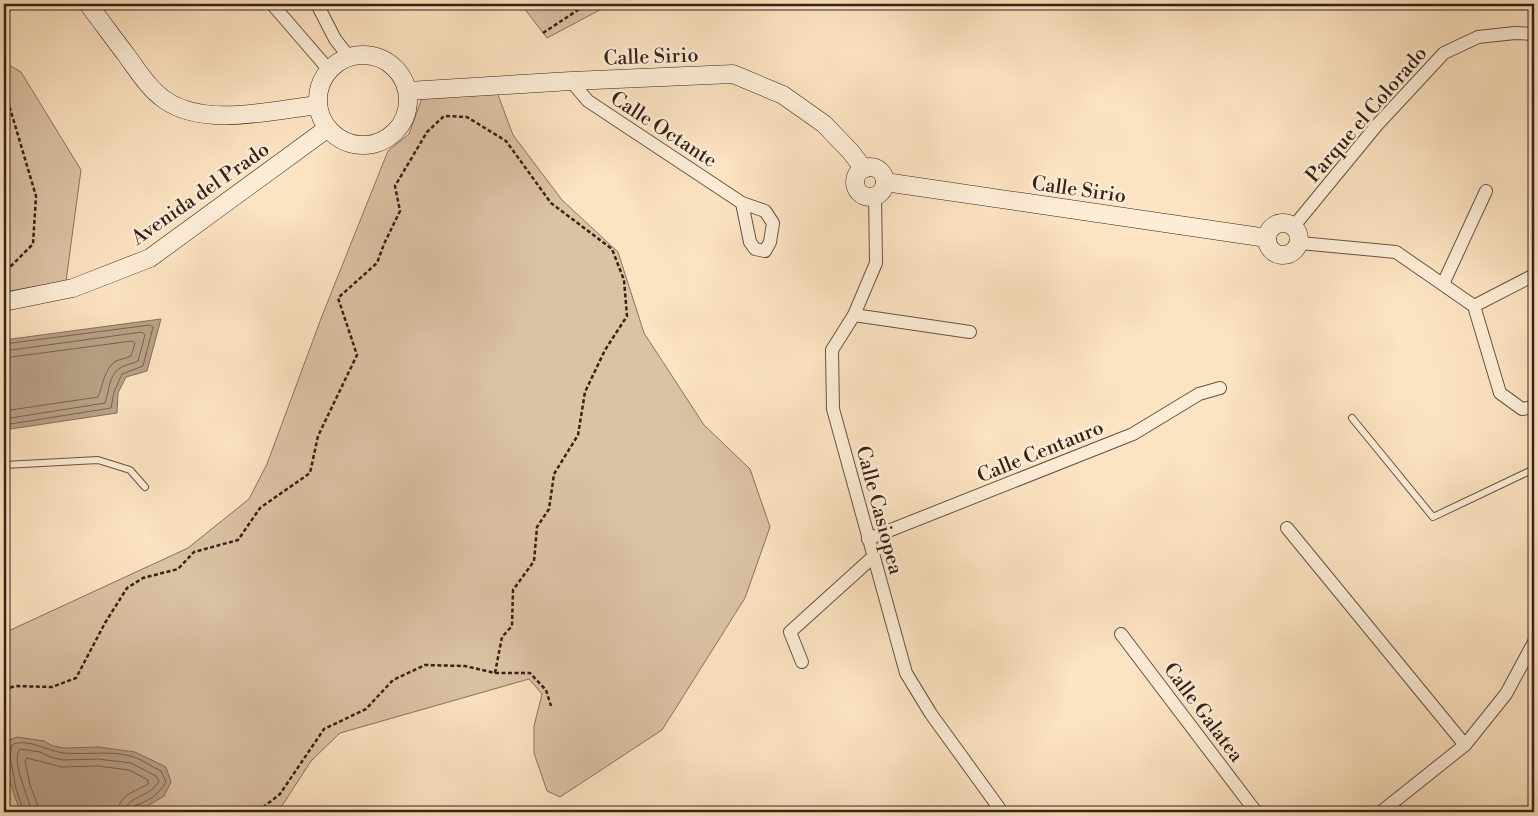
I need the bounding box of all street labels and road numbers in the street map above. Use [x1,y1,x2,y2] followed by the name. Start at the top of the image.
[1301,42,1433,188] street label: Parque el Colorado
[603,43,699,72] street label: Calle Sirio
[605,87,721,174] street label: Calle Octante
[126,137,275,252] street label: Avenida del Prado
[1030,172,1128,209] street label: Calle Sirio
[974,416,1107,489] street label: Calle Centauro
[849,443,908,578] street label: Calle Casiopea
[1157,658,1249,768] street label: Calle Galatea

